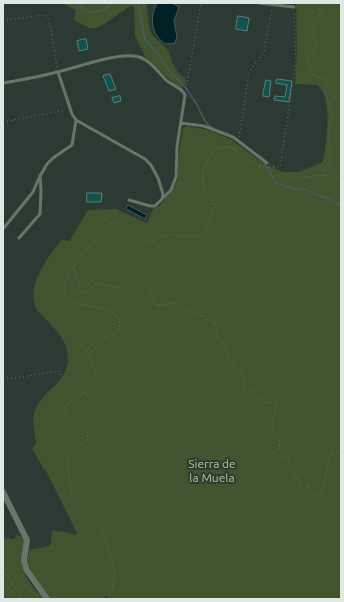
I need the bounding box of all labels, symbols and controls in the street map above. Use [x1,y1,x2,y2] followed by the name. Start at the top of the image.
[188,457,236,485] park label: Sierra de la Muela

